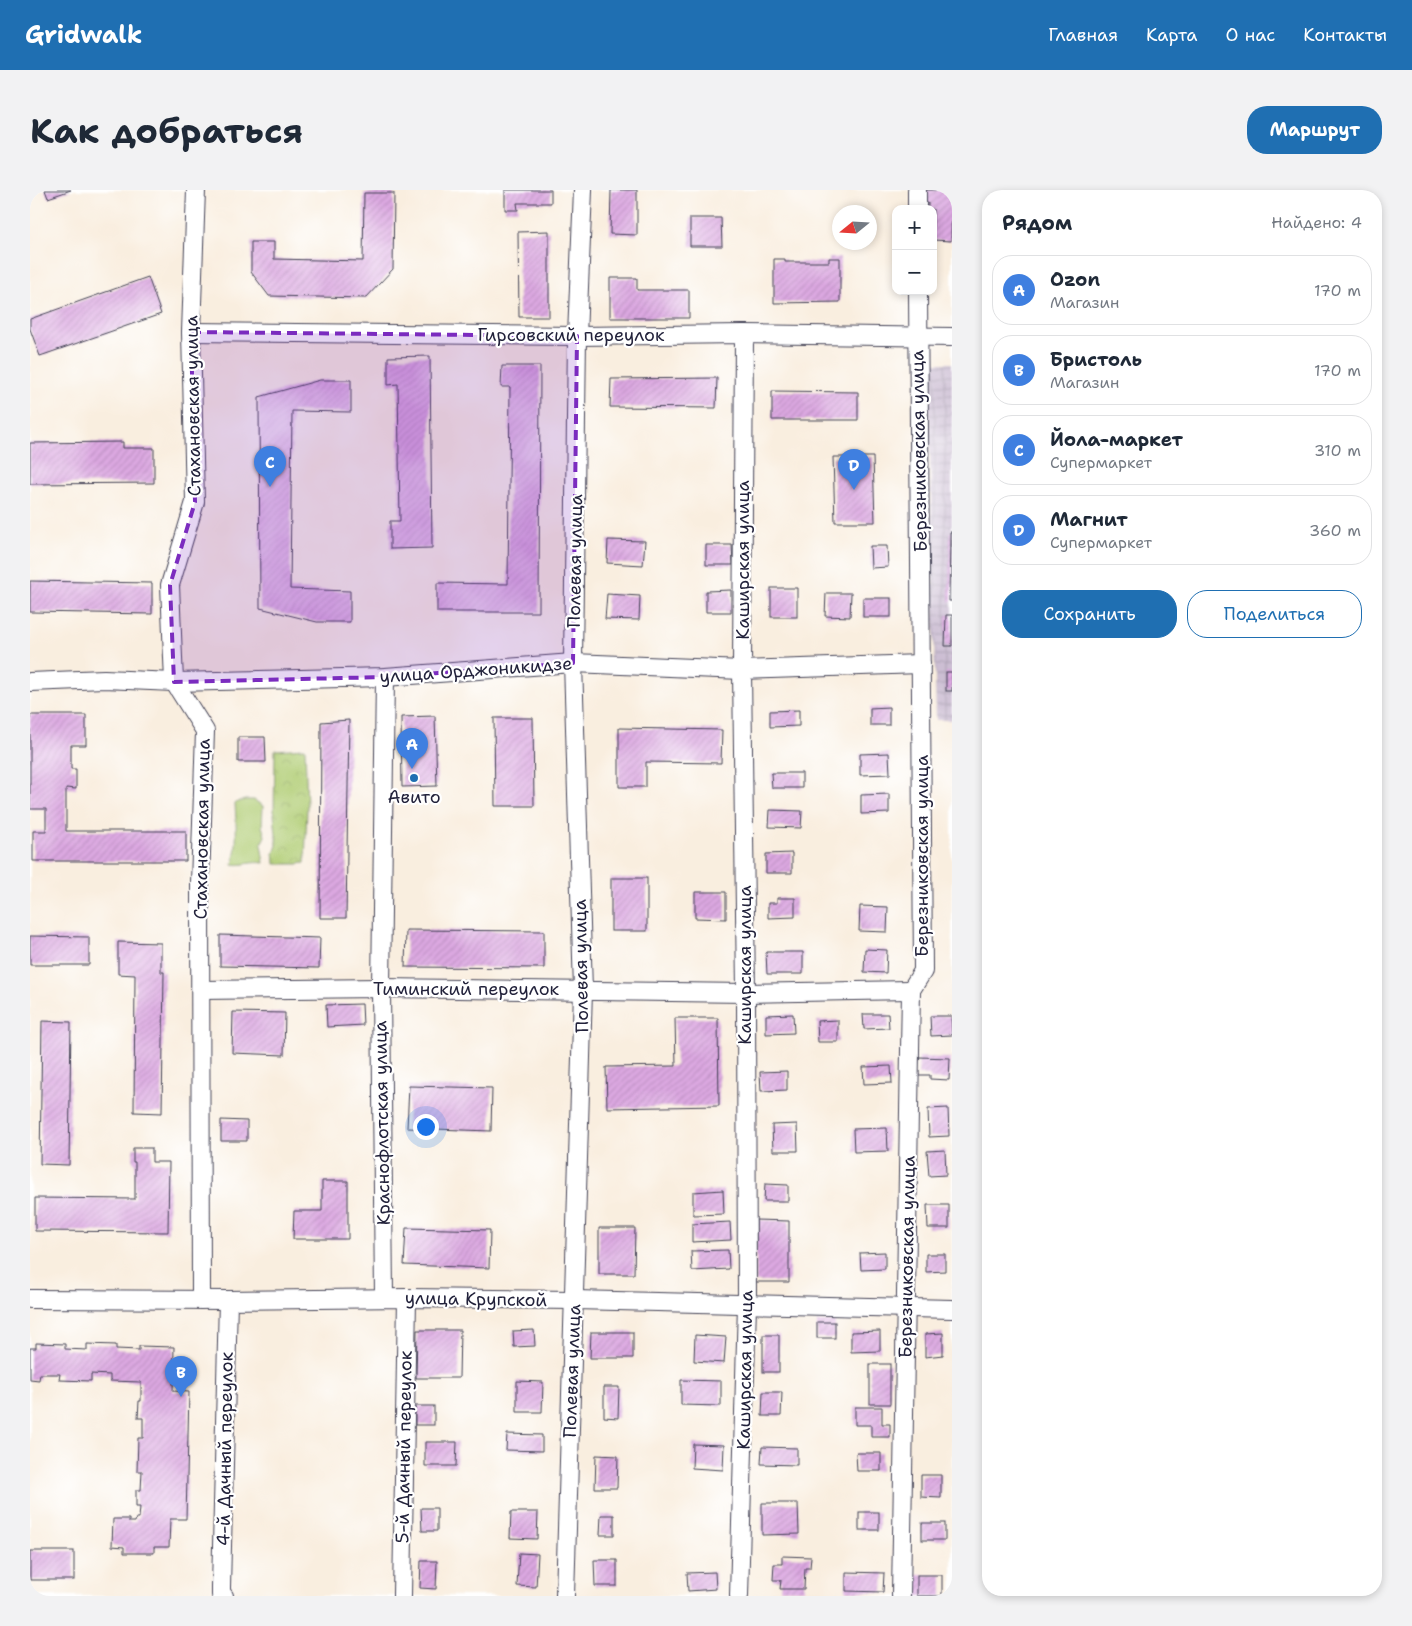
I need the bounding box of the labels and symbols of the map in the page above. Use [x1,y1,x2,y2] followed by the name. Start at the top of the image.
[832,205,877,250] north arrow
[179,315,207,497] street label: Стахановская улица
[477,323,665,347] street label: Гирсовский переулок
[905,350,933,552] street label: Березниковская улица
[254,446,286,487] pin: C
[838,449,870,490] pin: D
[731,480,755,640] street label: Каширская улица
[562,494,588,628] street label: Полевая улица
[379,651,573,689] street label: улица Орджоникидзе
[396,728,428,769] pin: A
[188,738,216,920] street label: Стахановская улица
[910,755,934,957] street label: Березниковская улица
[408,772,420,784] marker: Авито
[387,785,441,809] place label: Авито
[733,885,757,1045] street label: Каширская улица
[568,899,594,1033] street label: Полевая улица
[373,977,560,1001] street label: Тиминский переулок
[368,1020,396,1226] street label: Краснофлотская улица
[413,1114,439,1140] your location
[893,1156,921,1358] street label: Березниковская улица
[405,1286,548,1312] street label: улица Крупской
[732,1290,758,1450] street label: Каширская улица
[558,1304,586,1438] street label: Полевая улица
[390,1350,418,1544] street label: 5-й Дачный переулок
[211,1351,239,1546] street label: 4-й Дачный переулок
[165,1356,197,1397] pin: B

